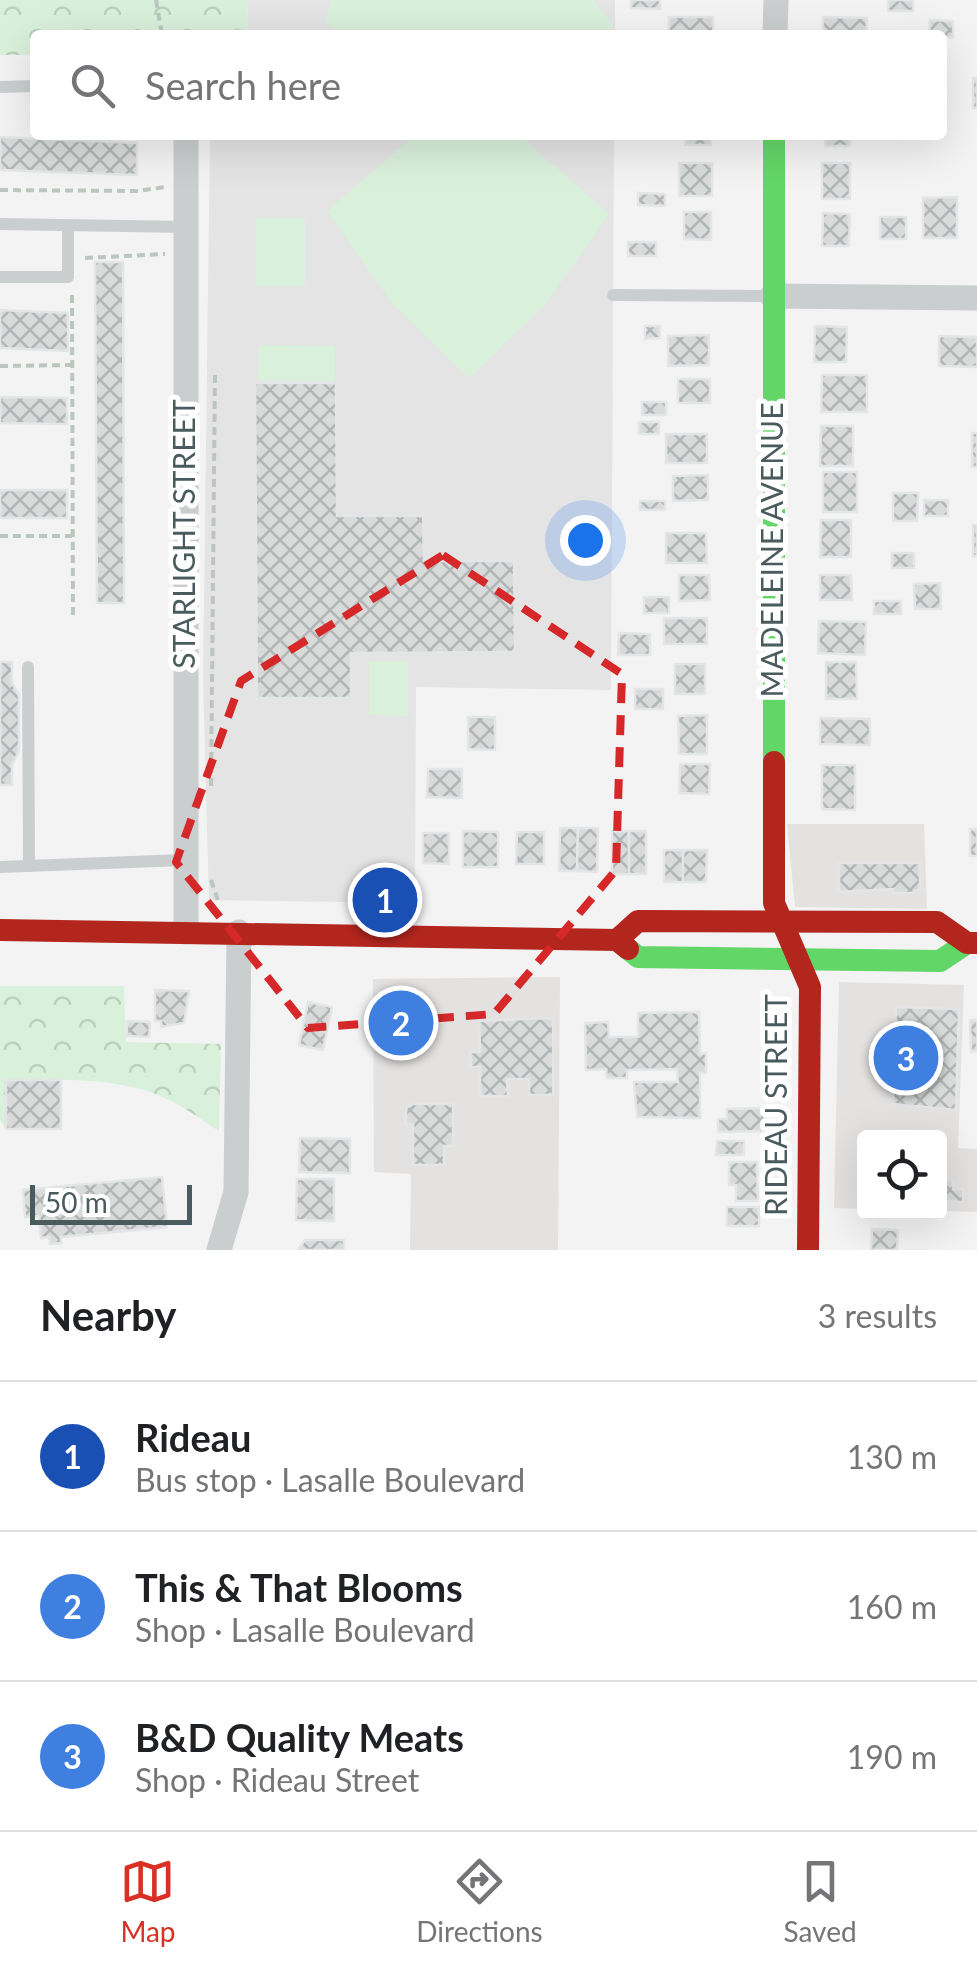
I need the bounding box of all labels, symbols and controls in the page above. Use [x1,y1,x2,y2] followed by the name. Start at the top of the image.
[30,30,947,140] search box
[65,58,120,113] icon: search
[145,62,341,108] text: Search here
[165,399,201,669] street label: STARLIGHT STREET
[753,403,789,697] street label: MADELEINE AVENUE
[560,515,611,566] your location
[352,862,418,938] pin: 1
[368,986,434,1060] pin: 2
[757,994,793,1216] street label: RIDEAU STREET
[874,1020,938,1096] pin: 3
[857,1130,947,1220] map controls
[857,1130,947,1220] button: locate
[30,1180,192,1224] scale bar
[45,1185,108,1219] text: 50 m
[40,1290,177,1340] text: Nearby
[818,1296,937,1335] text: 3 results
[135,1414,251,1460] text: Rideau
[63,1437,82,1476] text: 1
[847,1437,937,1476] text: 130 m
[135,1460,525,1499] text: Bus stop · Lasalle Boulevard
[135,1564,463,1610] text: This & That Blooms
[63,1587,82,1626] text: 2
[847,1587,937,1626] text: 160 m
[135,1610,475,1649] text: Shop · Lasalle Boulevard
[135,1714,464,1760] text: B&D Quality Meats
[63,1737,82,1776] text: 3
[847,1737,937,1776] text: 190 m
[135,1760,419,1799] text: Shop · Rideau Street
[120,1854,176,1948] tab: Map
[416,1854,543,1948] tab: Directions
[783,1854,857,1948] tab: Saved

